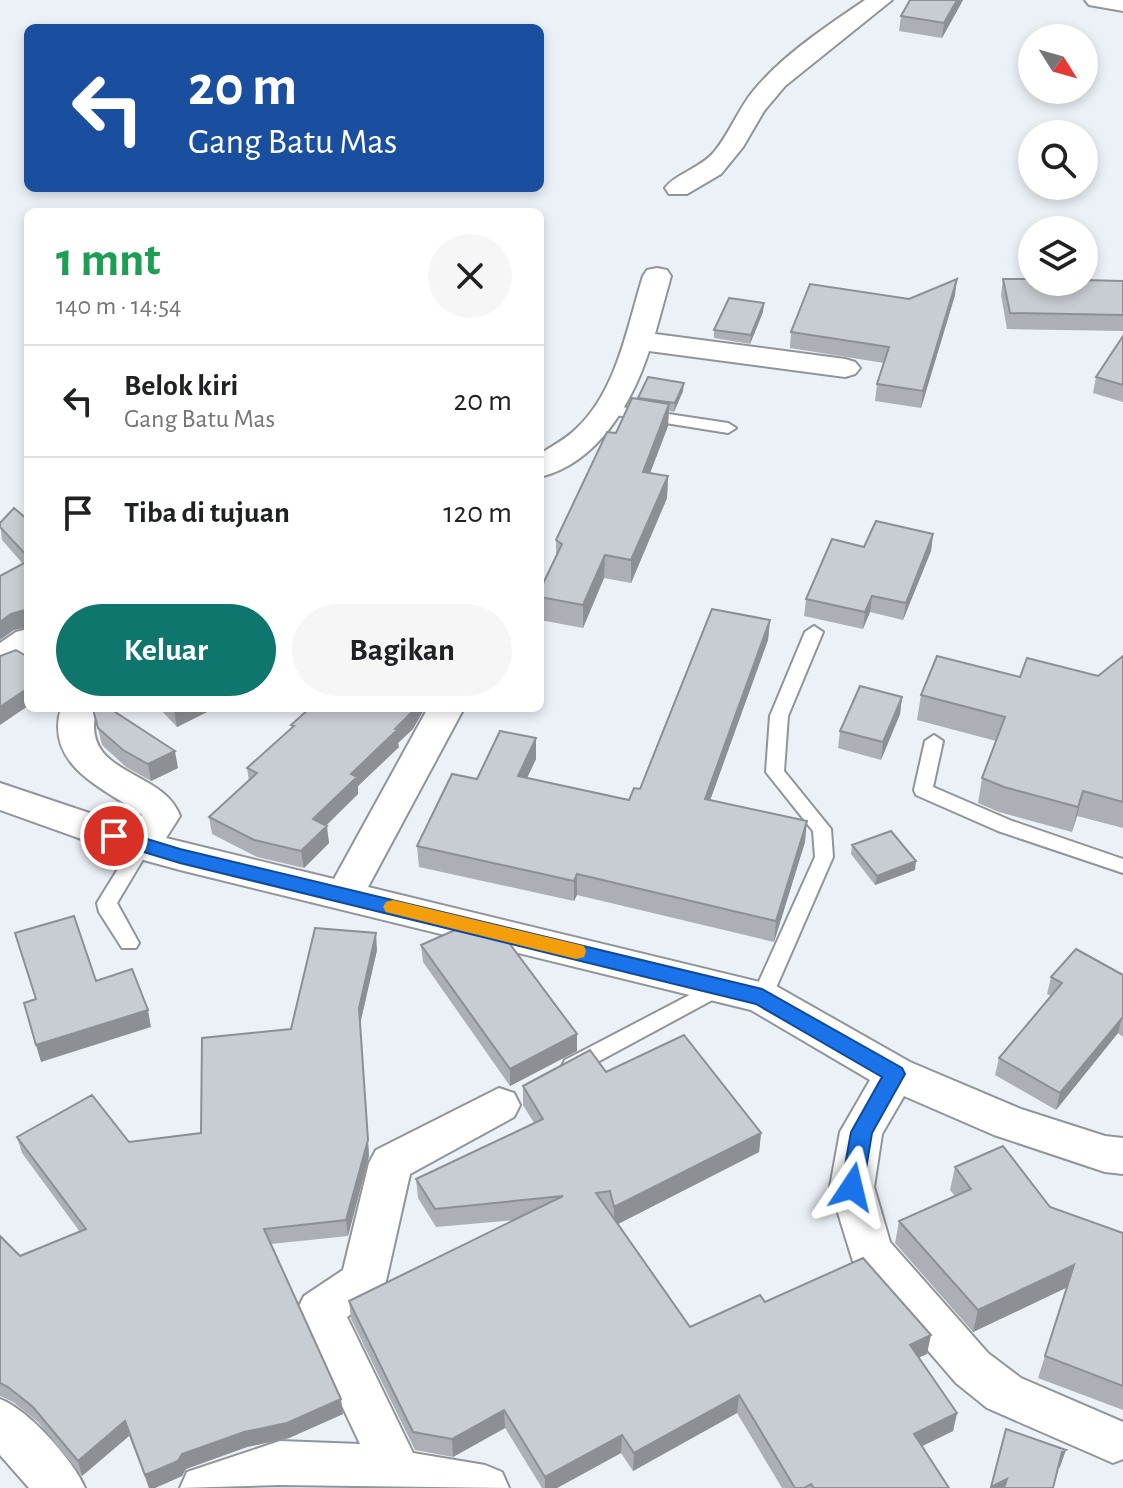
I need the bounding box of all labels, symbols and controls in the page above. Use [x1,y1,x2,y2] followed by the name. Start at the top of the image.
[1018,24,1098,104] north arrow
[1018,24,1098,296] map controls
[56,56,160,160] icon: left
[188,59,297,115] text: 20 m
[1018,120,1098,200] button: search
[188,124,397,160] text: Gang Batu Mas
[1018,216,1098,296] button: layers
[428,234,512,318] button: close
[56,237,161,285] text: 1 mnt
[56,293,182,319] text: 140 m · 14:54
[124,371,238,401] text: Belok kiri
[56,379,100,423] icon: left
[454,386,512,416] text: 20 m
[124,406,275,432] text: Gang Batu Mas
[56,491,100,535] icon: arrive
[124,498,290,528] text: Tiba di tujuan
[443,498,512,528] text: 120 m
[56,604,276,696] button: Keluar
[292,604,512,696] button: Bagikan
[80,802,148,870] pin
[92,814,136,858] icon: arrive
[810,1145,894,1229] position arrow

